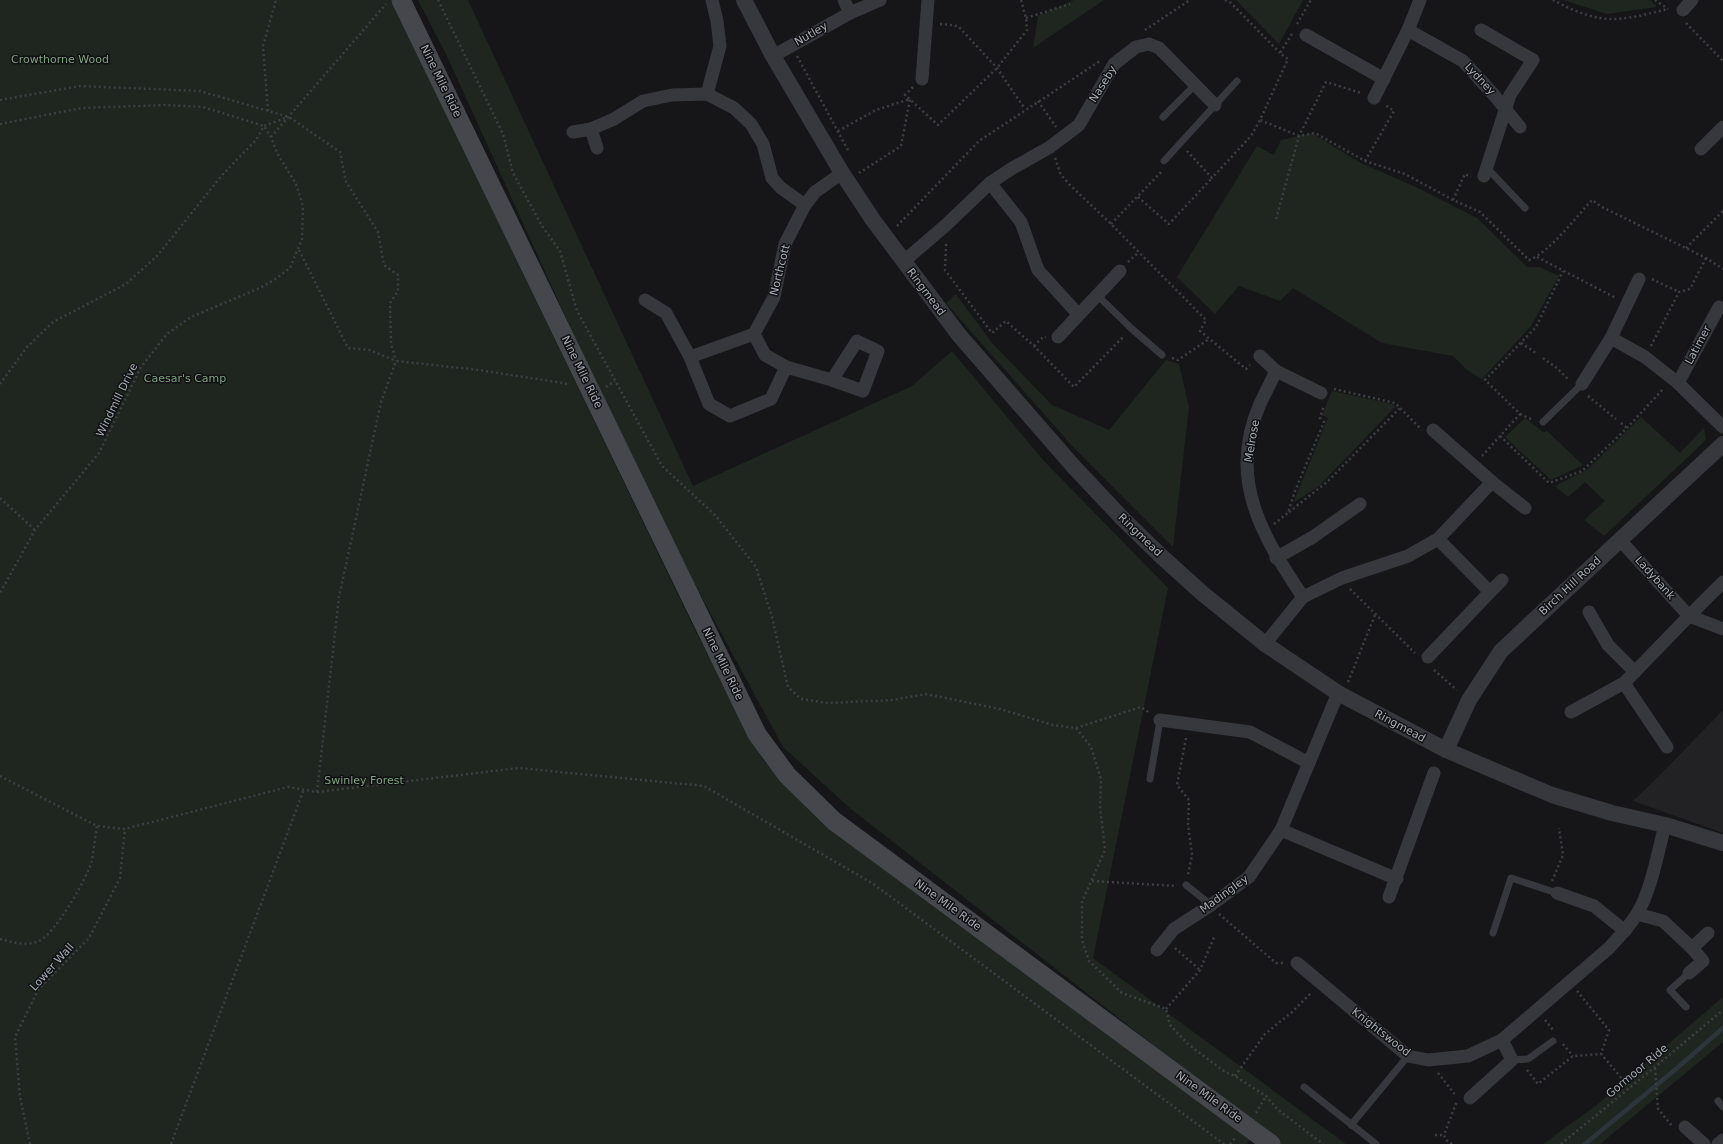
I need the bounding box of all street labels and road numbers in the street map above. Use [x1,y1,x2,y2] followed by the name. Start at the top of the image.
[792,19,830,49] street label: Nutley
[418,43,464,119] street label: Nine Mile Ride
[1462,60,1498,98] street label: Lydney
[1087,63,1120,105] street label: Naseby
[767,242,793,297] street label: Northcott
[904,266,948,318] street label: Ringmead
[1682,323,1714,367] street label: Latimer
[559,334,605,410] street label: Nine Mile Ride
[94,361,141,439] street label: Windmill Drive
[1242,419,1262,463] street label: Melrose
[1115,511,1165,559] street label: Ringmead
[1536,554,1604,618] street label: Birch Hill Road
[1632,554,1678,603] street label: Ladybank
[700,626,746,702] street label: Nine Mile Ride
[1372,707,1428,745] street label: Ringmead
[1197,872,1251,916] street label: Madingley
[912,877,984,934] street label: Nine Mile Ride
[27,941,77,993] street label: Lower Wall
[1349,1005,1413,1059] street label: Knightswood
[1604,1041,1671,1100] street label: Gormoor Ride
[1173,1069,1245,1126] street label: Nine Mile Ride

